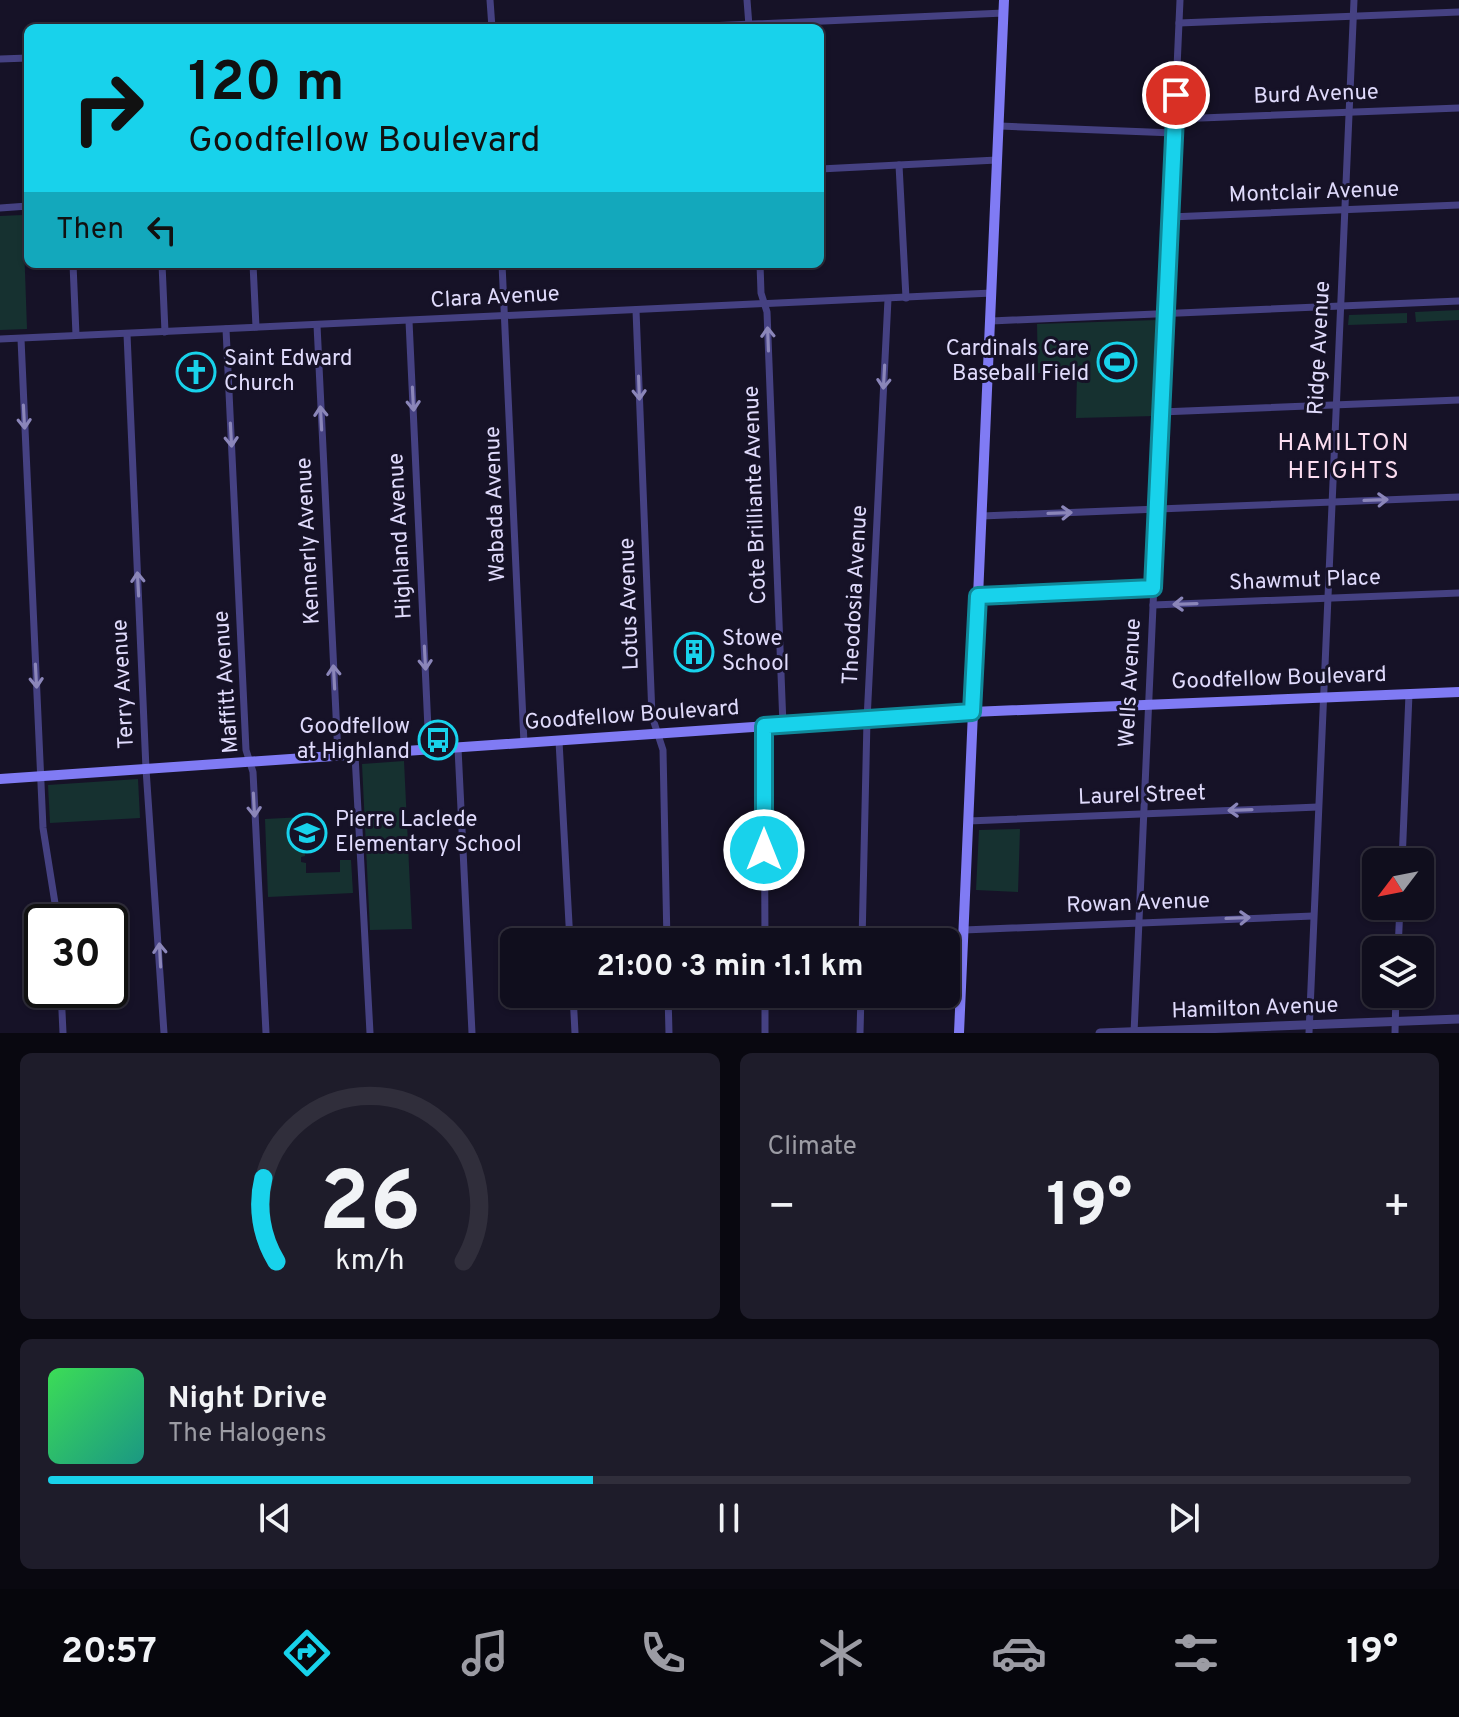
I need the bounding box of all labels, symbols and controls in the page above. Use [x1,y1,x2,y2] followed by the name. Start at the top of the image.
[188,50,345,120] text: 120 m
[56,56,160,160] icon: right
[1142,61,1210,129] pin
[1154,73,1198,117] icon: arrive
[1253,79,1379,111] street label: Burd Avenue
[188,119,540,165] text: Goodfellow Boulevard
[1228,177,1400,209] street label: Montclair Avenue
[140,208,184,252] icon: left
[56,212,124,249] text: Then
[1303,280,1337,416] street label: Ridge Avenue
[430,281,560,315] street label: Clara Avenue
[760,326,775,353] one-way arrow
[946,336,1089,388] place label: Cardinals Care Baseball Field
[1096,341,1138,383] sports icon: Cardinals Care Baseball Field
[224,346,352,398] place label: Saint Edward Church
[175,351,217,393] church icon: Saint Edward Church
[876,363,891,390] one-way arrow
[632,374,647,401] one-way arrow
[405,385,420,412] one-way arrow
[739,385,773,605] street label: Cote Brilliante Avenue
[17,403,32,430] one-way arrow
[314,405,329,432] one-way arrow
[224,421,239,448] one-way arrow
[480,426,512,582] street label: Wabada Avenue
[1278,429,1410,487] district label: HAMILTON HEIGHTS
[383,452,419,620] street label: Highland Avenue
[291,457,327,625] street label: Kennerly Avenue
[1362,492,1389,507] one-way arrow
[838,504,874,686] street label: Theodosia Avenue
[1046,505,1073,520] one-way arrow
[614,537,646,671] street label: Lotus Avenue
[1229,565,1381,597] street label: Shawmut Place
[130,571,145,598] one-way arrow
[1172,596,1199,611] one-way arrow
[209,610,245,754] street label: Maffitt Avenue
[1114,618,1148,748] street label: Wells Avenue
[107,619,141,749] street label: Terry Avenue
[722,626,789,678] place label: Stowe School
[673,631,715,673] building icon: Stowe School
[418,644,433,671] one-way arrow
[29,662,44,689] one-way arrow
[1171,662,1387,696] street label: Goodfellow Boulevard
[326,664,341,691] one-way arrow
[524,695,740,737] street label: Goodfellow Boulevard
[297,714,410,766] place label: Goodfellow at Highland
[417,719,459,761] bus stop icon: Goodfellow at Highland
[1078,780,1206,812] street label: Laurel Street
[247,791,262,818] one-way arrow
[1227,803,1254,818] one-way arrow
[335,807,522,859] place label: Pierre Laclede Elementary School
[722,808,806,892] position arrow
[286,812,328,854] school or university icon: Pierre Laclede Elementary School
[1362,848,1434,920] north arrow
[1362,848,1434,1008] map controls
[1066,888,1210,920] street label: Rowan Avenue
[24,904,128,1008] speed limit sign: 30
[1224,911,1251,926] one-way arrow
[1362,936,1434,1008] button: layers
[153,942,168,969] one-way arrow
[596,949,864,986] text: 21:00 · 3 min · 1.1 km
[1171,993,1339,1025] street label: Hamilton Avenue
[768,1131,857,1164] text: Climate
[319,1155,421,1260] text: 26
[1046,1171,1132,1247] text: 19°
[768,1181,796,1237] text: −
[1383,1181,1411,1237] text: +
[335,1244,404,1280] text: km/h
[168,1381,327,1418] text: Night Drive
[168,1418,327,1451] text: The Halogens
[253,1496,297,1540] icon: previous
[707,1496,751,1540] icon: pause
[1162,1496,1206,1540] icon: next
[279,1625,335,1681] icon: directions
[457,1625,513,1681] icon: music
[635,1625,691,1681] icon: phone
[813,1625,869,1681] icon: climate
[991,1625,1047,1681] icon: car
[1168,1625,1224,1681] icon: filters
[61,1630,157,1676] text: 20:57
[1346,1630,1398,1676] text: 19°

